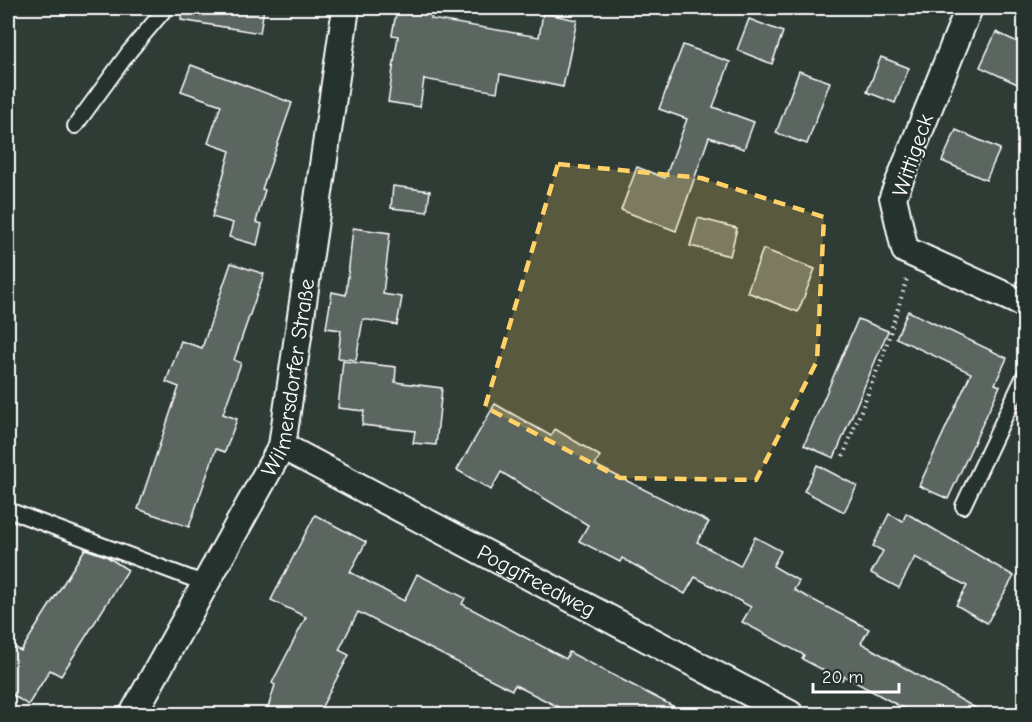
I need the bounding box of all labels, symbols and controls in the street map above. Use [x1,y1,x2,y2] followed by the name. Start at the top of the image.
[887,110,939,200] street label: Wittigeck
[256,277,320,481] street label: Wilmersdorfer Straße
[473,539,600,623] street label: Poggfreedweg
[813,656,898,694] scale bar
[822,667,863,688] text: 20 m

